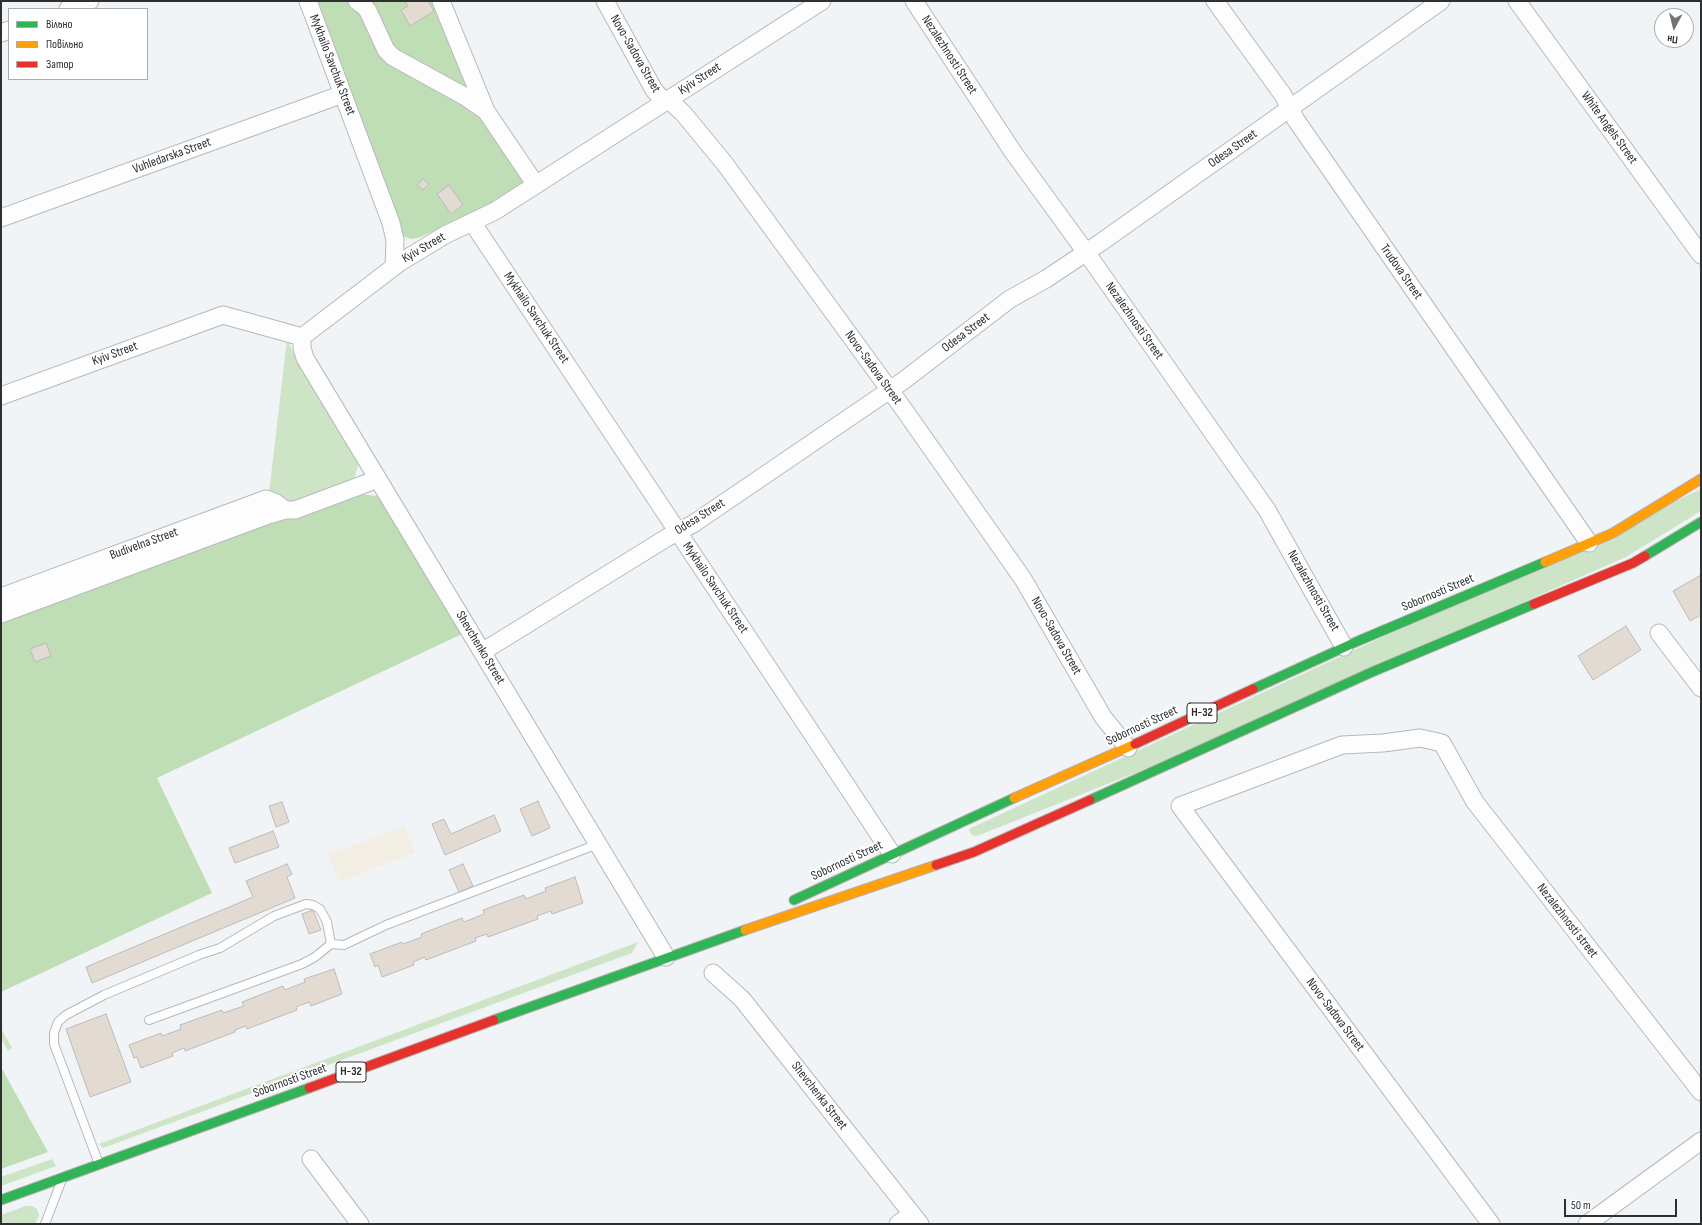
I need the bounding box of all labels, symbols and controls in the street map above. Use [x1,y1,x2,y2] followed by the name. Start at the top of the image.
[8,8,148,80] legend
[1654,8,1694,48] north arrow
[306,12,358,118] street label: Mykhailo Savchuk Street
[606,12,664,96] street label: Novo-Sadova Street
[918,13,980,97] street label: Nezalezhnosti Street
[46,17,72,32] text: Вільно
[1667,32,1679,47] text: Пн
[46,37,83,52] text: Повільно
[46,57,74,72] text: Затор
[676,60,724,98] street label: Kyiv Street
[1577,89,1641,167] street label: White Angels Street
[1206,127,1260,171] street label: Odesa Street
[131,135,213,177] street label: Vuhledarska Street
[400,229,448,267] street label: Kyiv Street
[1376,242,1426,302] street label: Trudova Street
[500,269,572,367] street label: Mykhailo Savchuk Street
[1102,279,1166,363] street label: Nezalezhnosti Street
[939,310,993,356] street label: Odesa Street
[841,328,905,408] street label: Novo-Sadova Street
[90,339,140,369] street label: Kyiv Street
[672,496,728,538] street label: Odesa Street
[108,524,180,564] street label: Budivelna Street
[679,539,751,637] street label: Mykhailo Savchuk Street
[1284,548,1342,634] street label: Nezalezhnosti Street
[1400,571,1476,615] street label: Sobornosti Street
[1027,594,1085,678] street label: Novo-Sadova Street
[452,609,508,687] street label: Shevchenko Street
[1104,703,1180,749] street label: Sobornosti Street
[1187,703,1217,723] road number: Н-32
[809,838,885,884] street label: Sobornosti Street
[1533,881,1601,961] street label: Nezalezhnosti street
[1302,975,1368,1055] street label: Novo-Sadova Street
[788,1059,850,1133] street label: Shevchenka Street
[251,1061,329,1101] street label: Sobornosti Street
[336,1062,366,1082] road number: Н-32
[1566,1191,1679,1217] scale bar
[1571,1198,1591,1213] text: 50 m

